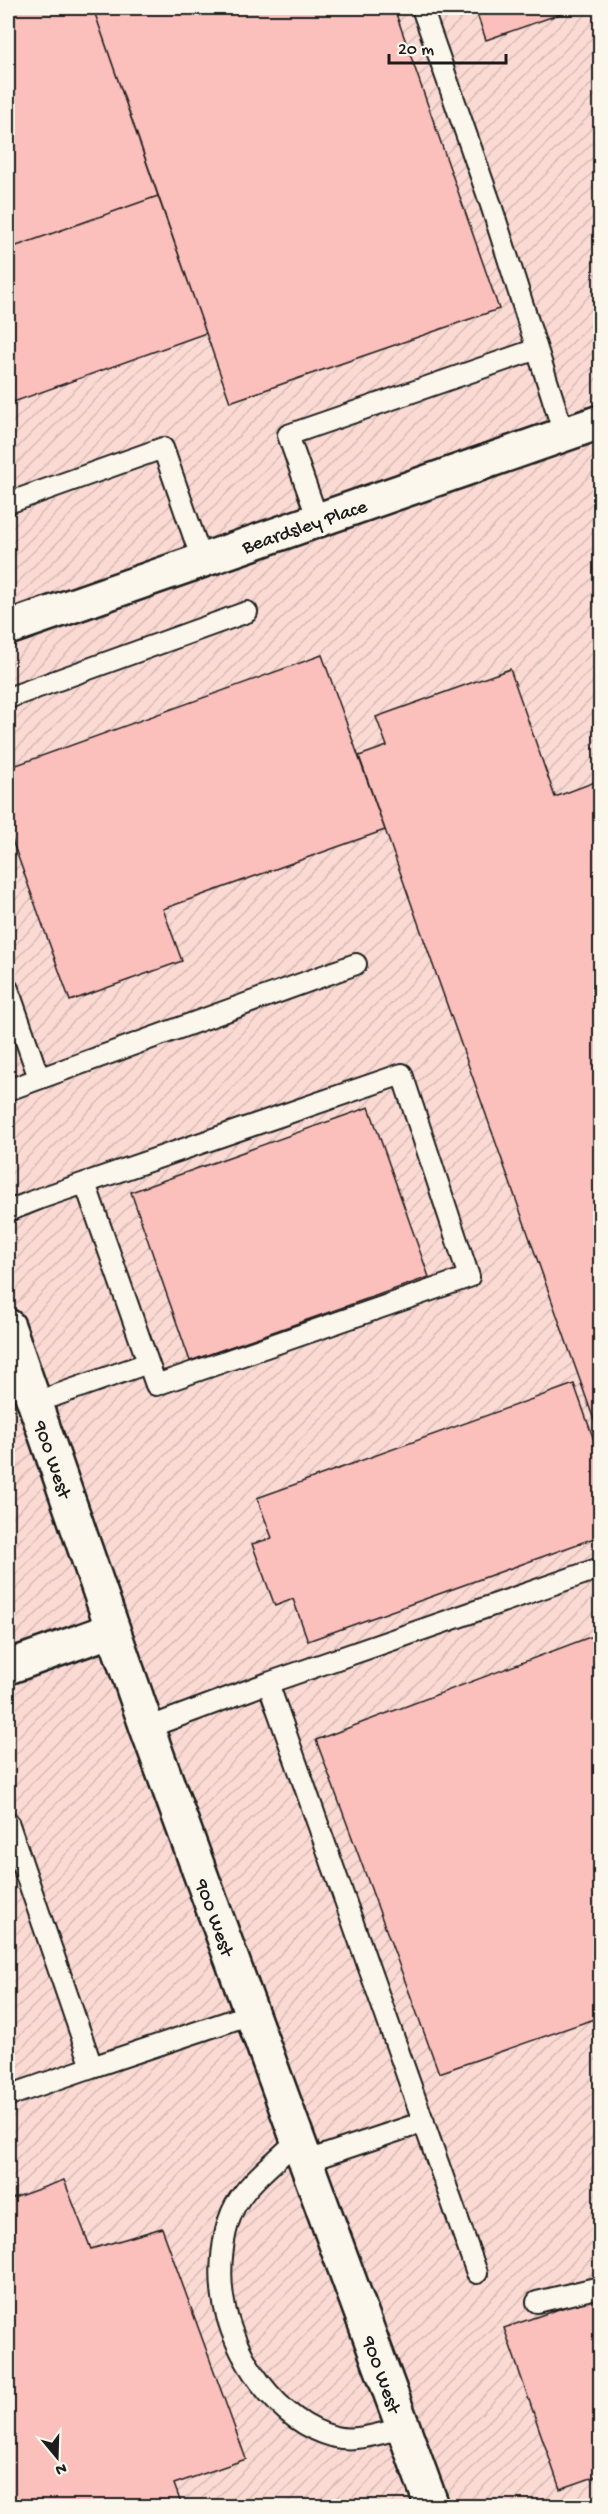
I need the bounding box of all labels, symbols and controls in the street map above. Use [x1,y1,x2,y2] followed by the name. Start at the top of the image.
[389,27,506,65] scale bar
[398,40,434,61] text: 20 m
[239,496,371,561] street label: Beardsley Place
[26,1417,75,1504] street label: 900 West
[188,1876,238,1962] street label: 900 West
[355,2333,405,2419] street label: 900 West
[27,2427,87,2487] north arrow
[52,2457,69,2479] text: N

